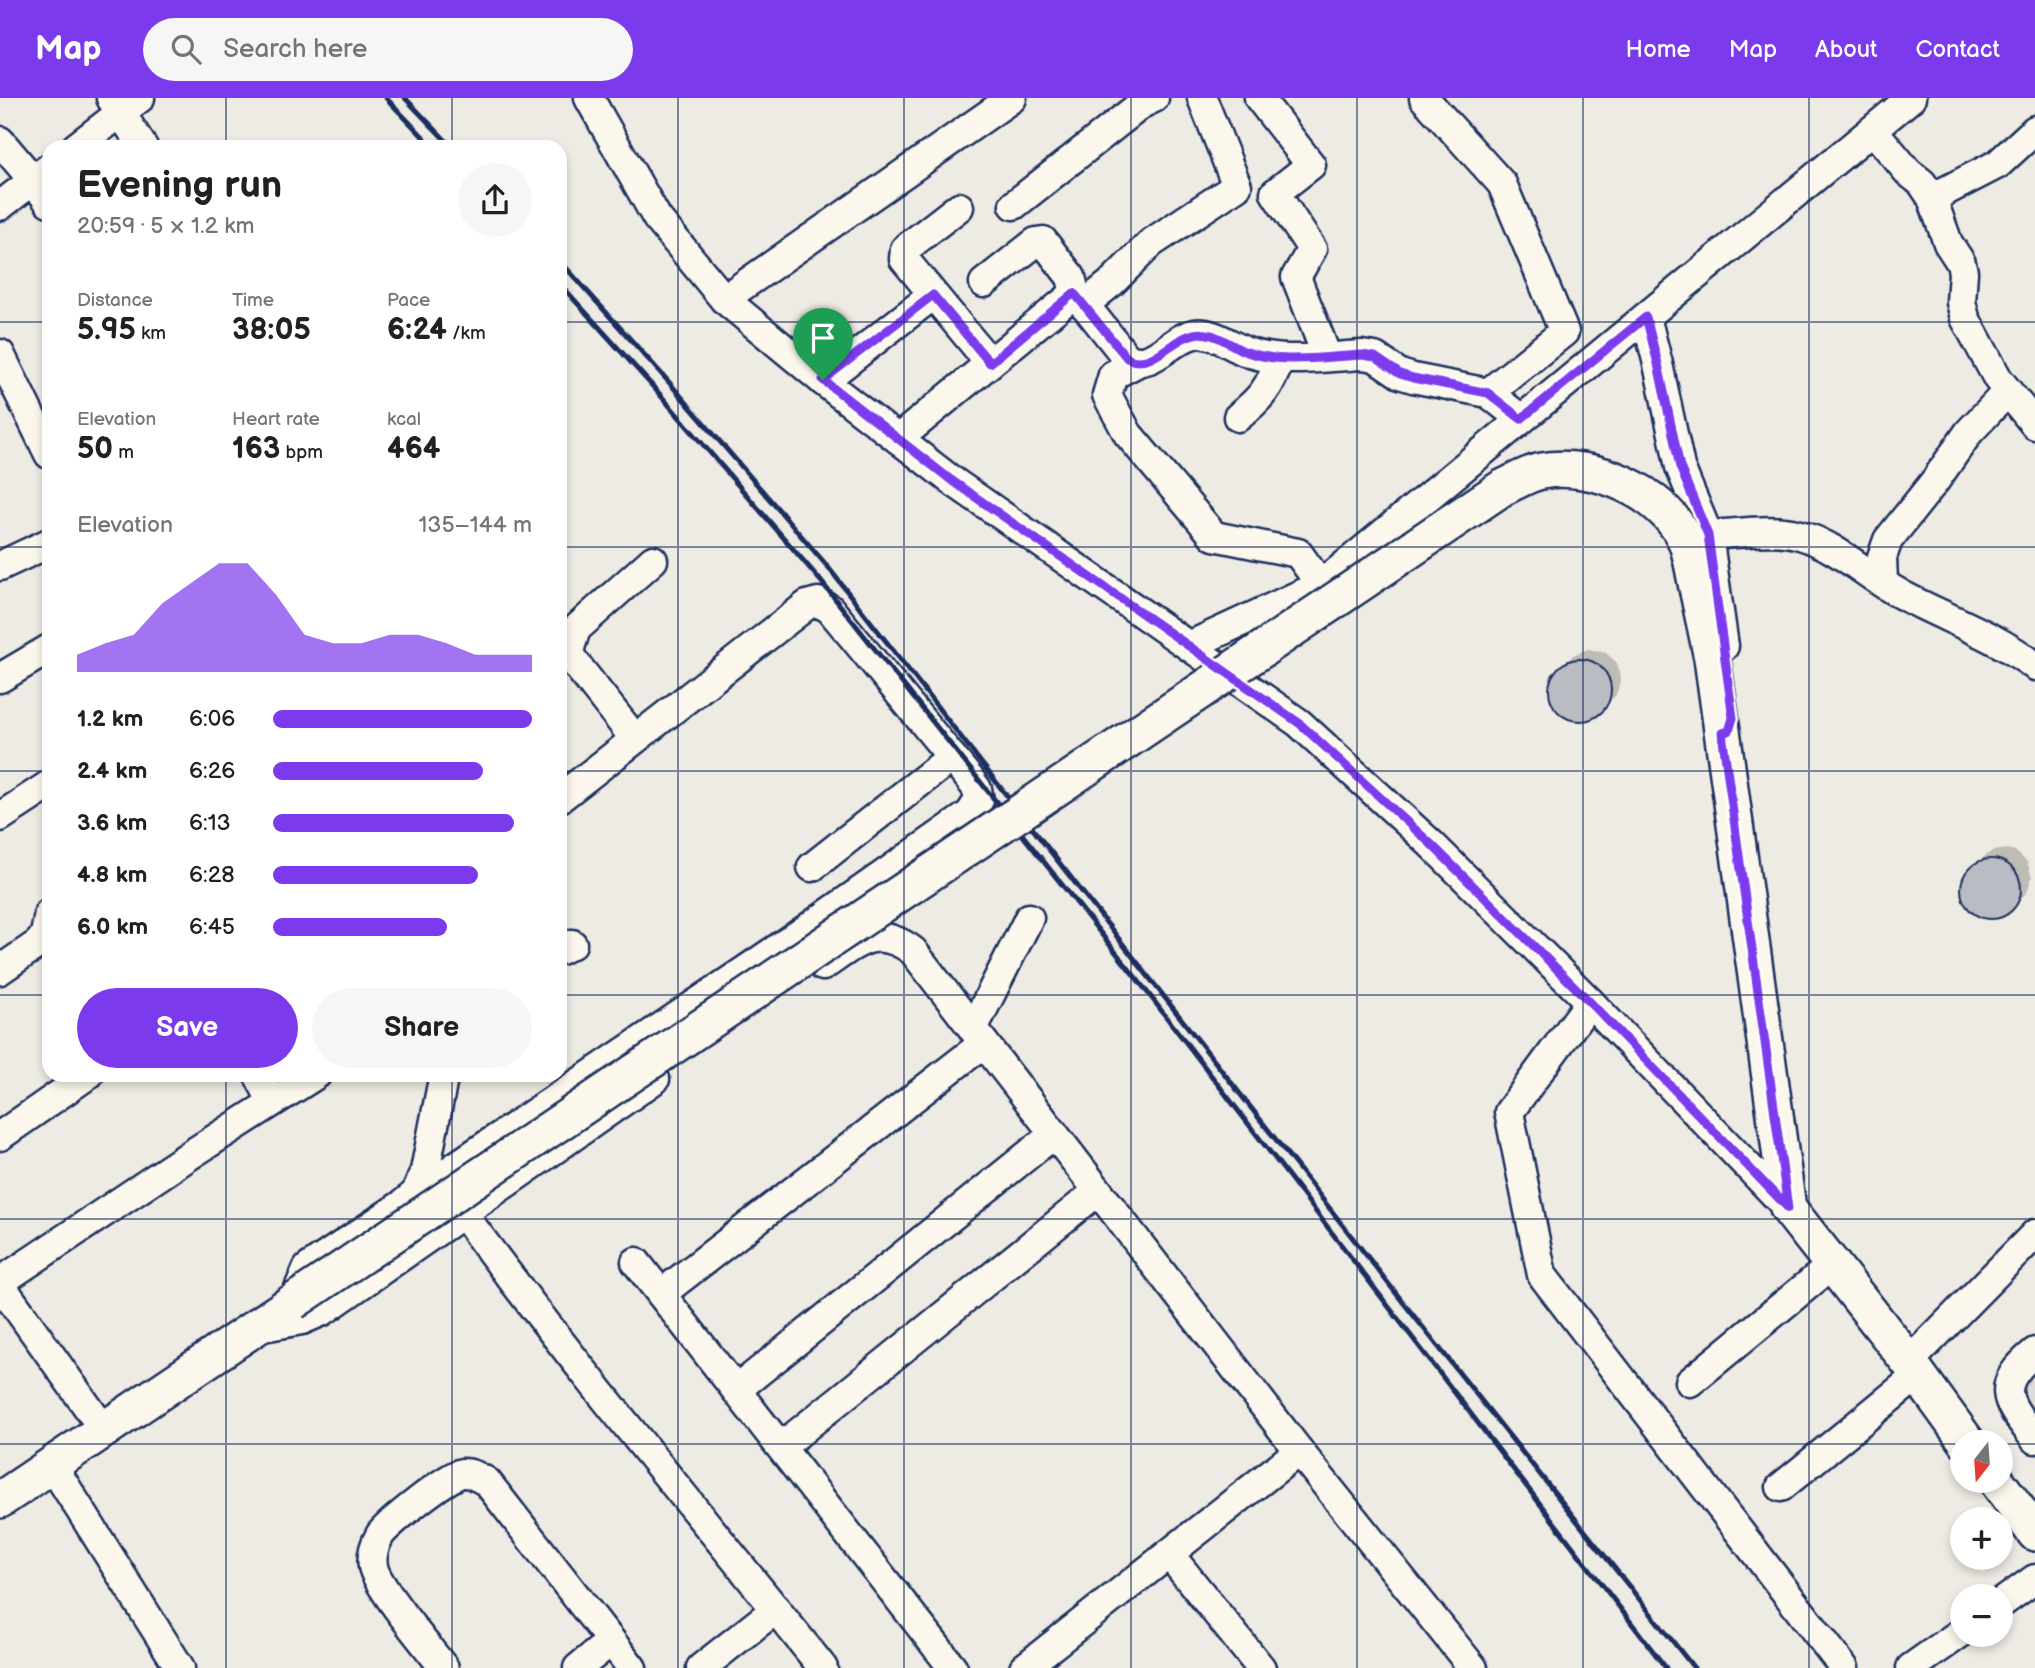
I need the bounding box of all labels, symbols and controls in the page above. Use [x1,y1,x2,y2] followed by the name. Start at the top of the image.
[143,18,633,81] search box
[35,29,101,69] text: Map
[167,30,205,68] icon: search
[223,34,367,65] text: Search here
[1626,35,1691,64] text: Home
[1729,35,1777,64] text: Map
[1815,35,1877,64] text: About
[1915,35,2000,64] text: Contact
[77,163,282,208] text: Evening run
[458,163,532,237] button: share
[77,212,255,240] text: 20:59 · 5 × 1.2 km
[77,289,153,312] text: Distance
[232,289,274,312] text: Time
[387,289,430,312] text: Pace
[793,308,853,380] pin
[77,312,136,348] text: 5.95
[232,312,311,348] text: 38:05
[387,312,447,348] text: 6:24
[804,319,842,357] icon: arrive
[136,322,166,345] text: km
[447,322,486,345] text: /km
[77,408,156,431] text: Elevation
[232,408,320,431] text: Heart rate
[387,408,421,431] text: kcal
[77,431,113,467] text: 50
[232,431,280,467] text: 163
[387,431,441,467] text: 464
[113,441,134,464] text: m
[280,441,323,464] text: bpm
[77,511,173,539] text: Elevation
[418,511,532,539] text: 135–144 m
[77,705,143,733] text: 1.2 km
[189,705,235,733] text: 6:06
[77,757,147,785] text: 2.4 km
[189,757,235,785] text: 6:26
[77,809,147,837] text: 3.6 km
[189,809,231,837] text: 6:13
[77,861,147,889] text: 4.8 km
[189,861,235,889] text: 6:28
[77,913,148,941] text: 6.0 km
[189,913,235,941] text: 6:45
[77,988,298,1068] button: Save
[312,988,532,1068] button: Share
[1950,1430,2012,1493] north arrow
[1950,1430,2013,1647] map controls
[1950,1507,2013,1570] button: +
[1950,1584,2013,1647] button: −

